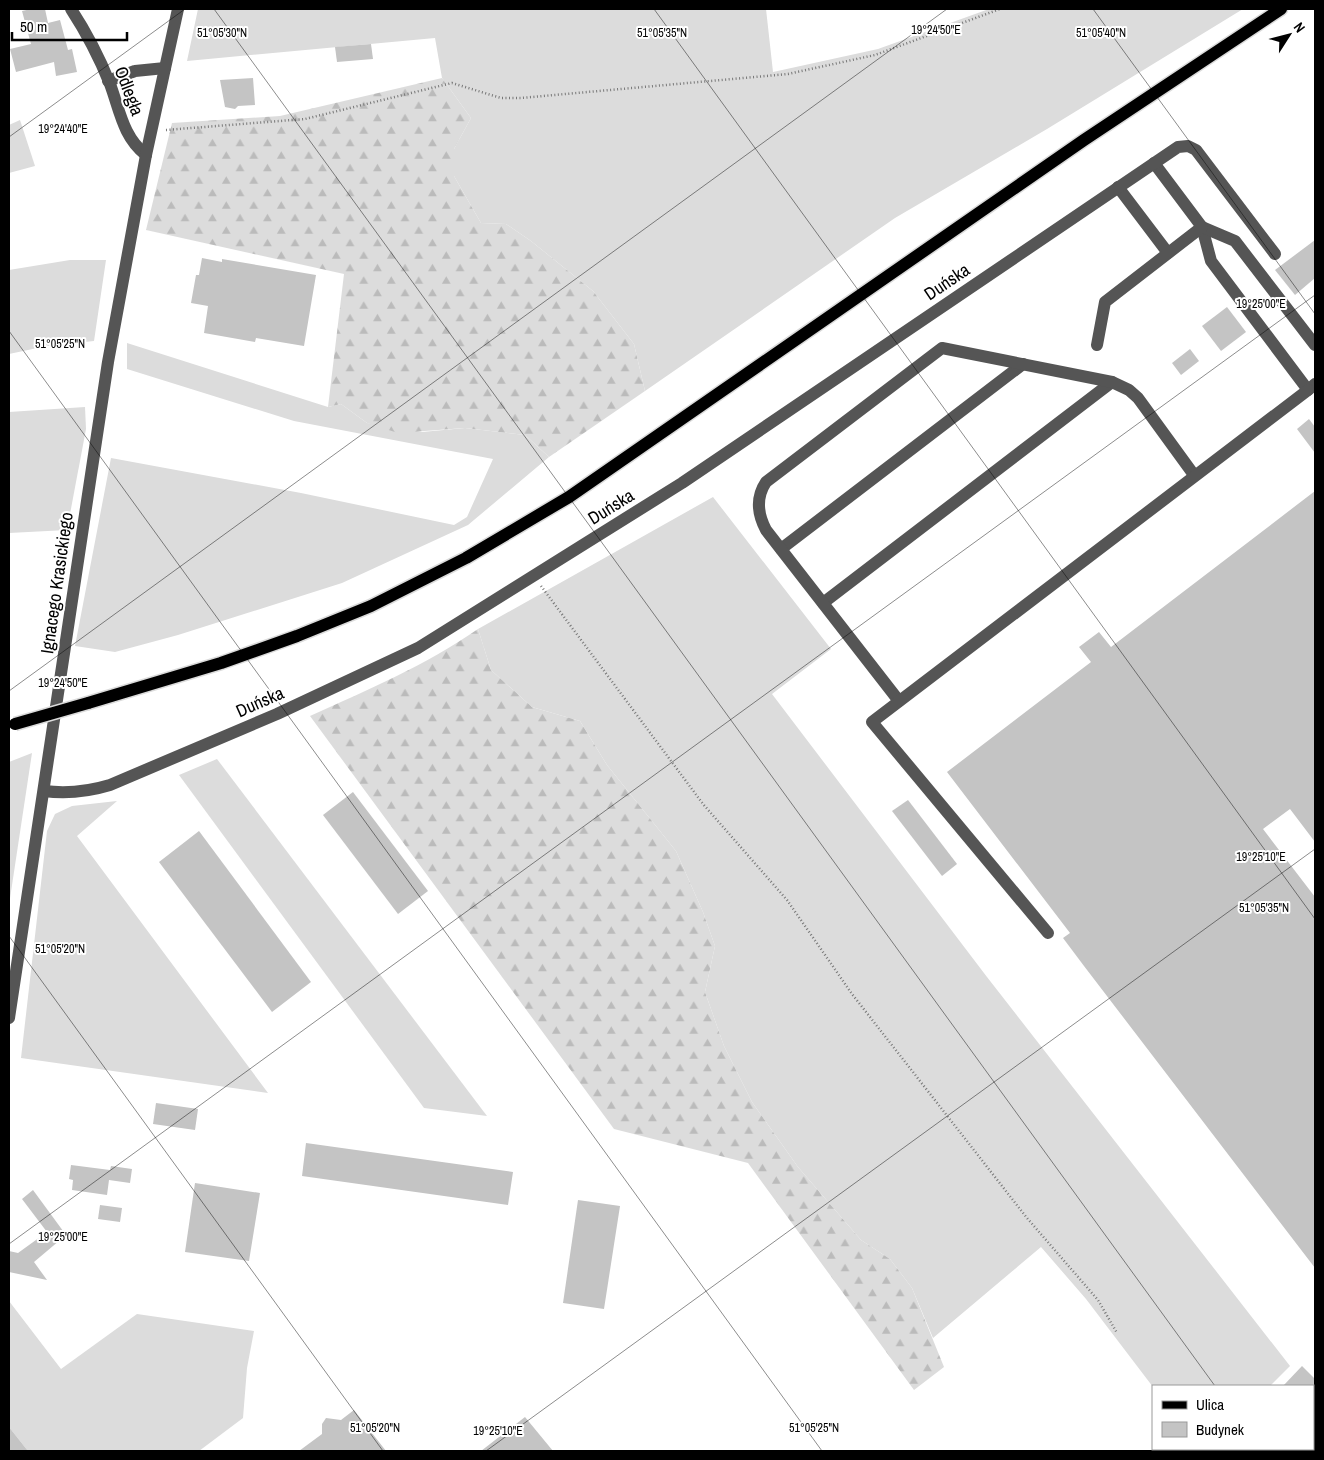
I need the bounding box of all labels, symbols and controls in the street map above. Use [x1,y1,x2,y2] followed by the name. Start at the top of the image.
[12,10,128,42] scale bar
[1264,10,1314,60] north arrow
[20,16,47,37] text: 50 m
[1290,19,1309,36] text: N
[911,22,961,38] text: 19°24'50"E
[197,25,247,41] text: 51°05'30"N
[637,25,687,41] text: 51°05'35"N
[1076,25,1126,41] text: 51°05'40"N
[109,63,150,119] street label: Odległa
[38,121,88,137] text: 19°24'40"E
[919,257,974,306] street label: Duńska
[1236,296,1286,312] text: 19°25'00"E
[35,336,85,352] text: 51°05'25"N
[583,483,639,530] street label: Duńska
[34,510,79,655] street label: Ignacego Krasickiego
[38,675,88,691] text: 19°24'50"E
[232,680,288,723] street label: Duńska
[1236,849,1286,865] text: 19°25'10"E
[1239,900,1289,916] text: 51°05'35"N
[35,941,85,957] text: 51°05'20"N
[38,1229,88,1245] text: 19°25'00"E
[1152,1385,1314,1450] legend
[1196,1394,1224,1415] text: Ulica
[1196,1419,1245,1440] text: Budynek
[350,1420,400,1436] text: 51°05'20"N
[789,1420,839,1436] text: 51°05'25"N
[473,1423,523,1439] text: 19°25'10"E

